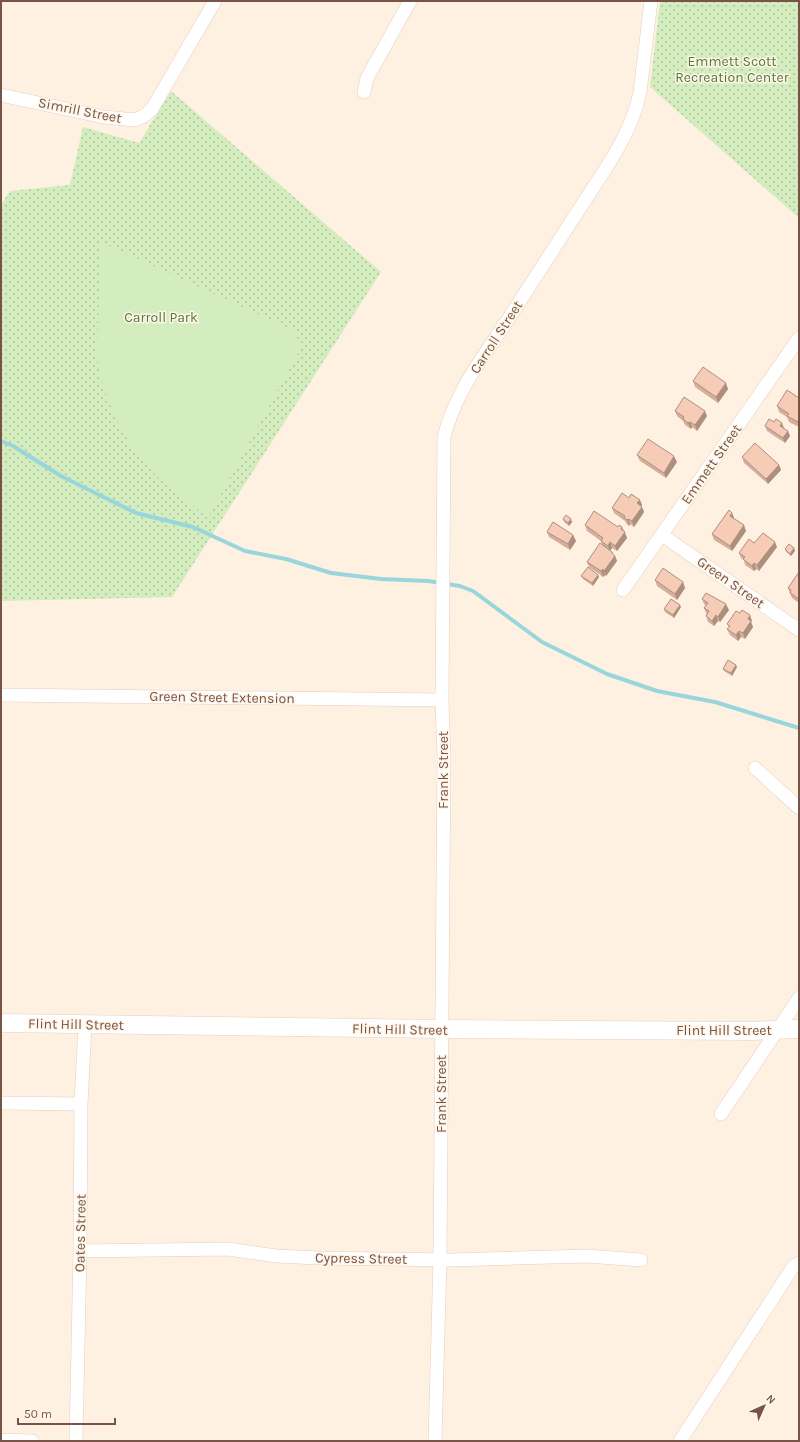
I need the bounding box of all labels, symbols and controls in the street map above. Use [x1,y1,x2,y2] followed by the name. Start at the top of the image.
[675,53,790,86] park label: Emmett Scott Recreation Center
[37,94,123,127] street label: Simrill Street
[467,298,526,377] street label: Carroll Street
[124,309,198,326] park label: Carroll Park
[678,421,745,507] street label: Emmett Street
[694,553,768,612] street label: Green Street
[149,688,295,707] street label: Green Street Extension
[435,731,452,809] street label: Frank Street
[28,1015,124,1034] street label: Flint Hill Street
[352,1020,448,1039] street label: Flint Hill Street
[676,1022,772,1039] street label: Flint Hill Street
[433,1055,450,1133] street label: Frank Street
[71,1194,90,1272] street label: Oates Street
[315,1249,407,1268] street label: Cypress Street
[744,1386,784,1426] north arrow
[763,1392,778,1407] text: N
[18,1400,115,1426] scale bar
[24,1407,52,1421] text: 50 m

